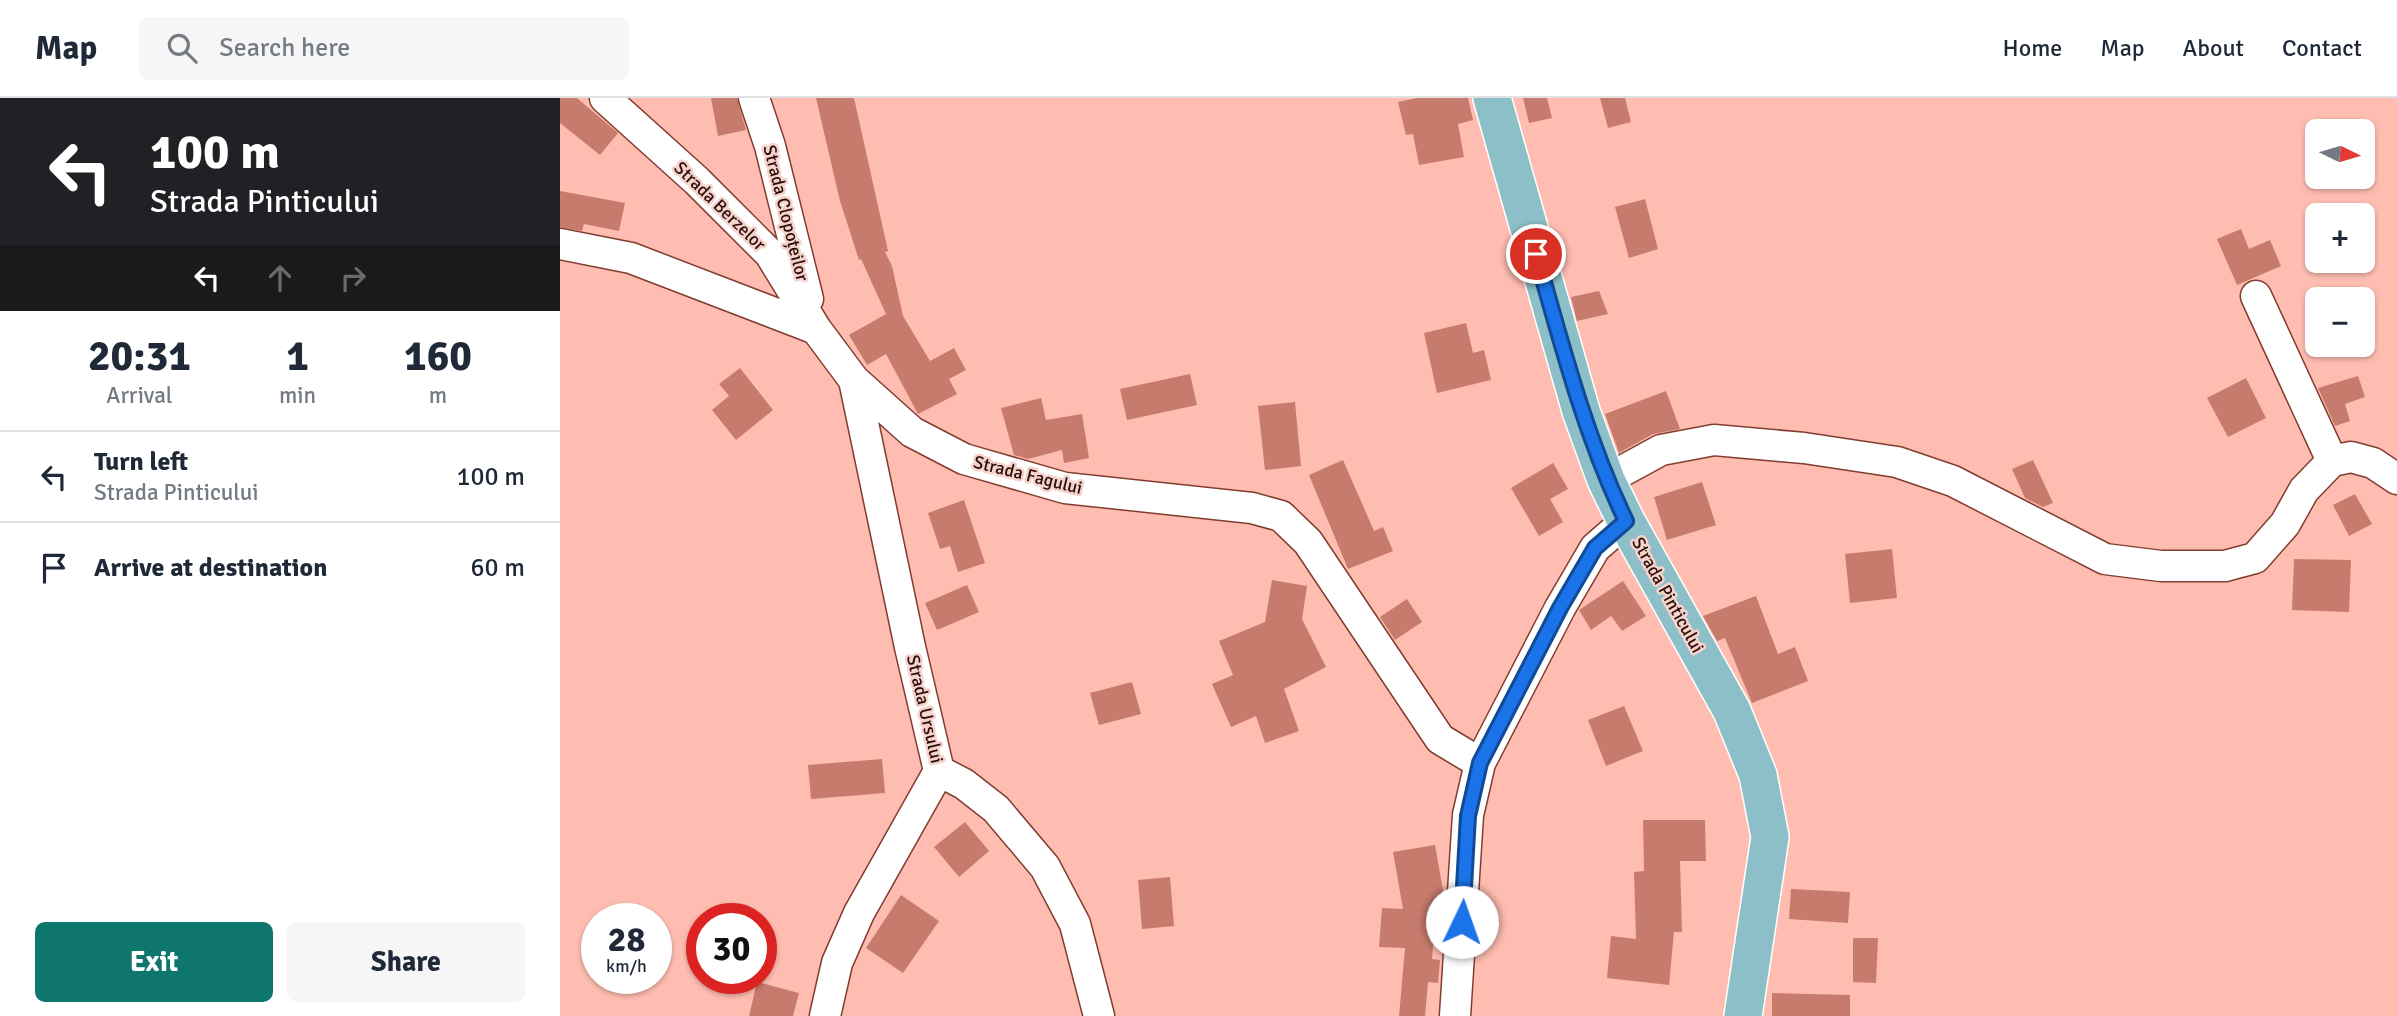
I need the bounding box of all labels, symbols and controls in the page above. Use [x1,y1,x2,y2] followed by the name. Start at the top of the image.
[139,17,629,80] search box
[35,28,97,69] text: Map
[163,29,201,67] icon: search
[219,32,350,64] text: Search here
[2002,33,2062,63] text: Home
[2100,33,2145,63] text: Map
[2183,33,2244,63] text: About
[2282,33,2362,63] text: Contact
[2305,119,2375,189] north arrow
[2305,119,2375,357] map controls
[150,122,280,182] text: 100 m
[35,126,126,217] icon: left
[758,143,814,284] street label: Strada Clopoțeilor
[670,157,771,256] street label: Strada Berzelor
[150,182,379,221] text: Strada Pinticului
[2305,203,2375,273] button: +
[1506,224,1566,284] pin
[1517,235,1555,273] icon: arrive
[188,259,226,297] icon: left
[261,259,299,297] icon: ahead
[334,259,372,297] icon: right
[2305,287,2375,357] button: −
[88,331,191,382] text: 20:31
[286,331,309,382] text: 1
[404,331,472,382] text: 160
[106,381,173,410] text: Arrival
[279,381,316,410] text: min
[429,381,447,410] text: m
[94,446,188,478] text: Turn left
[971,451,1085,499] street label: Strada Fagului
[35,458,73,496] icon: left
[456,461,525,493] text: 100 m
[94,478,259,507] text: Strada Pinticului
[1627,533,1709,657] street label: Strada Pinticului
[35,549,73,587] icon: arrive
[94,552,327,584] text: Arrive at destination
[470,552,525,584] text: 60 m
[902,653,948,765] street label: Strada Ursului
[1425,885,1499,959] position arrow
[686,903,777,994] speed limit sign: 30
[608,918,645,961] text: 28
[35,922,273,1002] button: Exit
[287,922,525,1002] button: Share
[606,955,647,977] text: km/h

